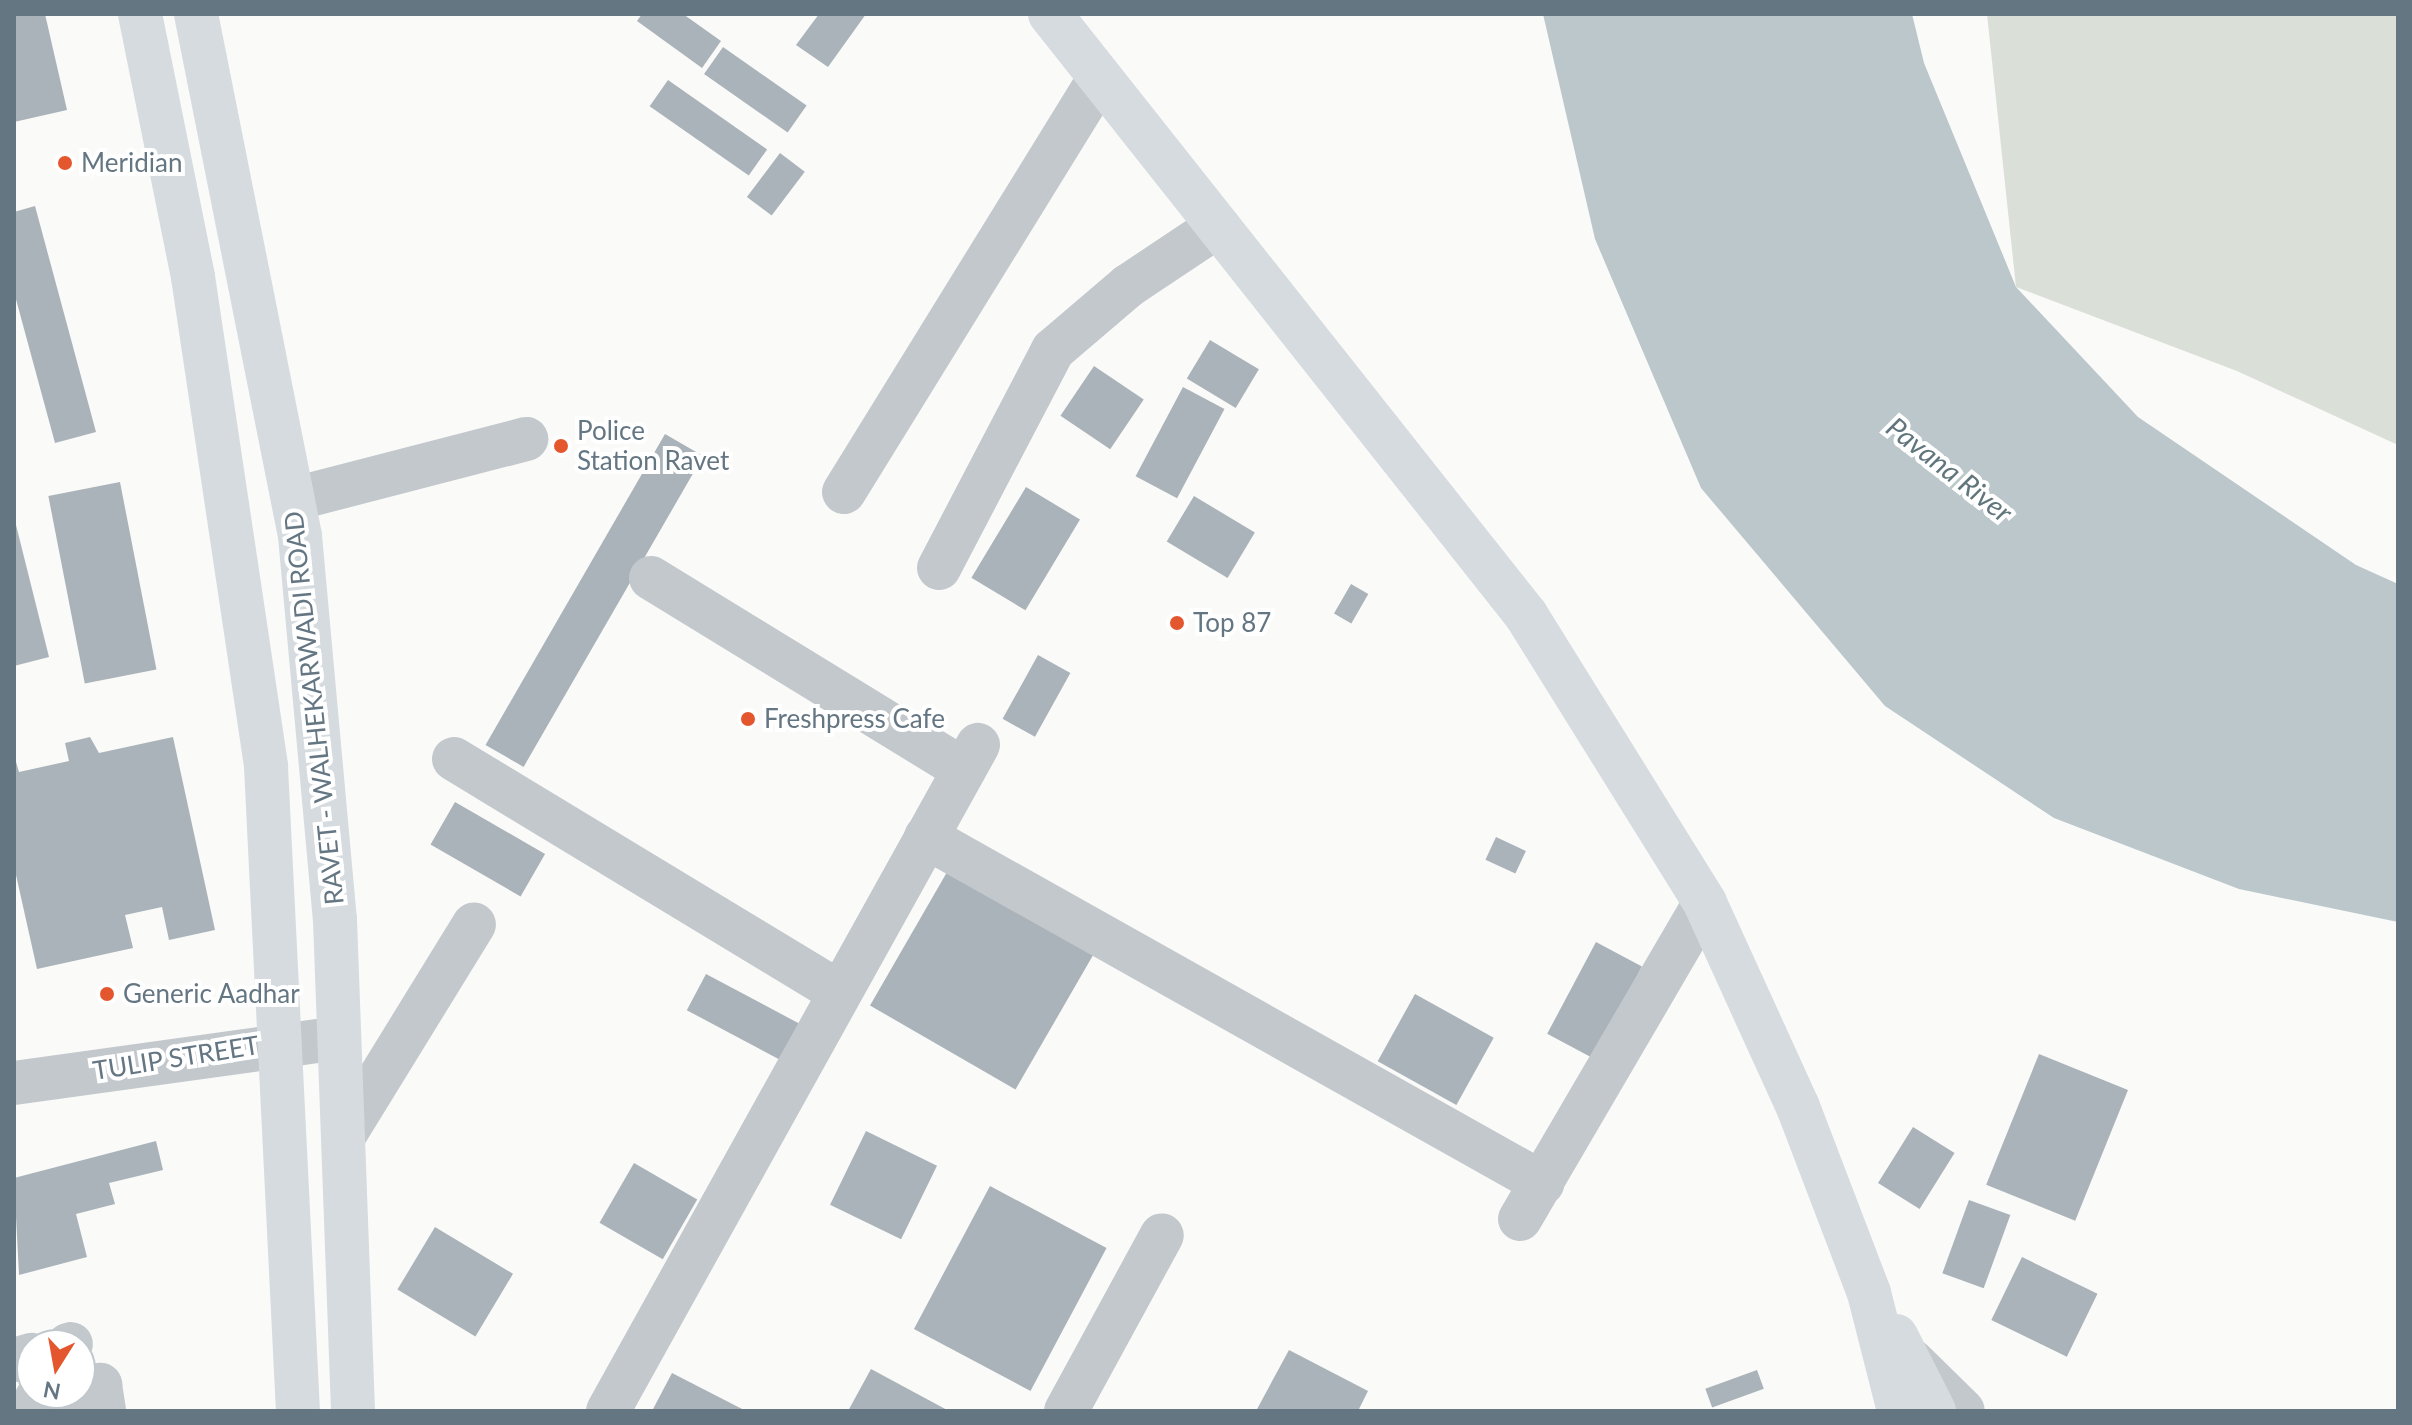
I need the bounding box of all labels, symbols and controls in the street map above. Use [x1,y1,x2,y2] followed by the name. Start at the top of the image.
[81,147,182,179] place label: Meridian
[56,154,74,172] marker: Meridian
[1880,409,2020,529] water label: Pavana River
[577,415,729,476] place label: Police Station Ravet
[552,437,570,455] marker: Police Station Ravet
[278,509,350,907] street label: RAVET - WALHEKARWADI ROAD
[1193,607,1271,639] place label: Top 87
[1168,614,1186,632] marker: Top 87
[764,703,945,735] place label: Freshpress Cafe
[739,710,757,728] marker: Freshpress Cafe
[123,978,301,1010] place label: Generic Aadhar
[98,985,116,1003] marker: Generic Aadhar
[90,1029,262,1087] street label: TULIP STREET
[16,1329,96,1409] north arrow
[41,1376,63,1406] text: N

